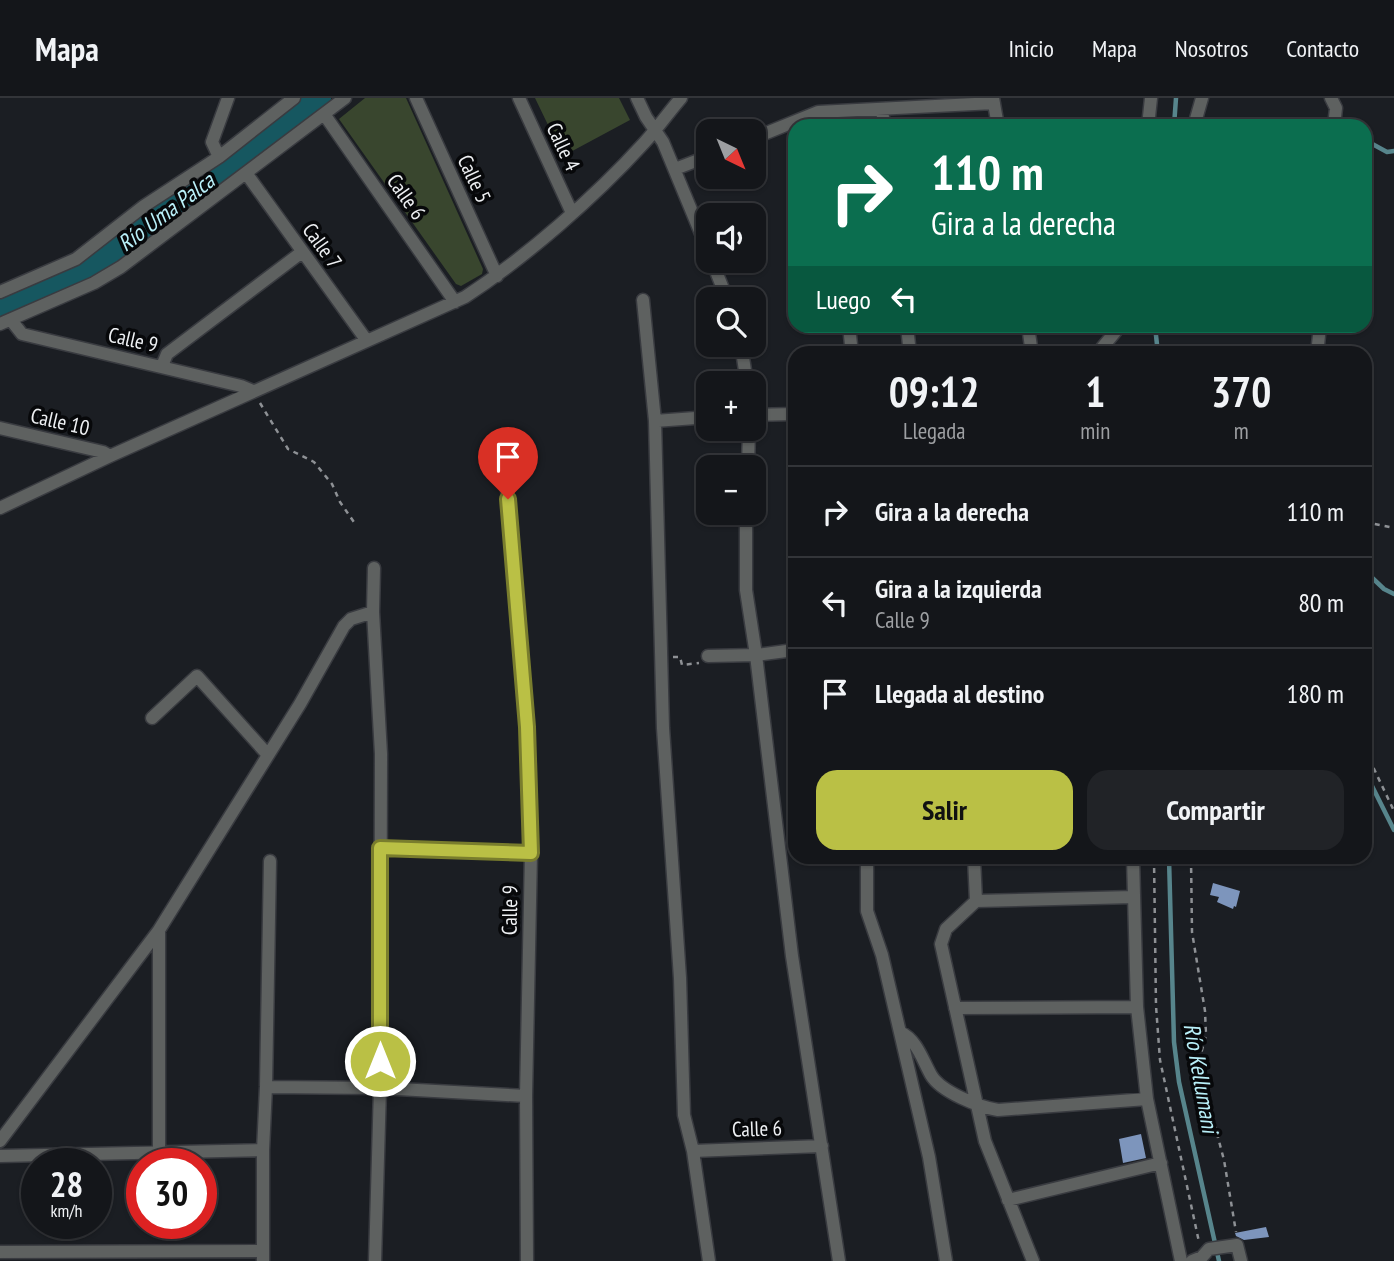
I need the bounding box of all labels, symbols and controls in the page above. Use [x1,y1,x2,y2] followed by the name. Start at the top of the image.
[35,27,99,70] text: Mapa
[1008,33,1054,64] text: Inicio
[1092,33,1137,64] text: Mapa
[1175,33,1248,64] text: Nosotros
[1286,33,1359,64] text: Contacto
[541,118,587,176] street label: Calle 4
[696,119,766,189] north arrow
[696,119,766,525] map controls
[931,140,1044,204] text: 110 m
[816,147,907,238] icon: right
[452,150,497,207] street label: Calle 5
[112,165,221,257] water label: Río Uma Palca
[381,168,432,225] street label: Calle 6
[931,202,1116,244] text: Gira a la derecha
[696,203,766,273] button: sound
[297,218,348,274] street label: Calle 7
[885,280,923,318] icon: left
[816,283,871,316] text: Luego
[696,287,766,357] button: search
[106,321,161,358] street label: Calle 9
[889,364,980,419] text: 09:12
[1085,364,1105,419] text: 1
[1211,364,1271,419] text: 370
[696,371,766,441] button: +
[28,402,92,441] street label: Calle 10
[903,416,965,445] text: Llegada
[1080,416,1110,445] text: min
[1234,416,1249,445] text: m
[478,427,538,499] pin
[489,438,527,476] icon: arrive
[696,455,766,525] button: −
[816,493,854,531] icon: right
[875,495,1029,528] text: Gira a la derecha
[1286,495,1344,528] text: 110 m
[875,572,1042,605] text: Gira a la izquierda
[816,584,854,622] icon: left
[1298,586,1344,619] text: 80 m
[875,605,930,634] text: Calle 9
[816,675,854,713] icon: arrive
[875,677,1044,710] text: Llegada al destino
[1286,677,1344,710] text: 180 m
[816,770,1073,850] button: Salir
[1087,770,1344,850] button: Compartir
[496,885,523,935] street label: Calle 9
[1178,1021,1226,1138] water label: Río Kellumani
[343,1024,417,1098] position arrow
[731,1114,782,1143] street label: Calle 6
[126,1148,217,1239] speed limit sign: 30
[50,1161,83,1207] text: 28
[51,1199,82,1222] text: km/h

